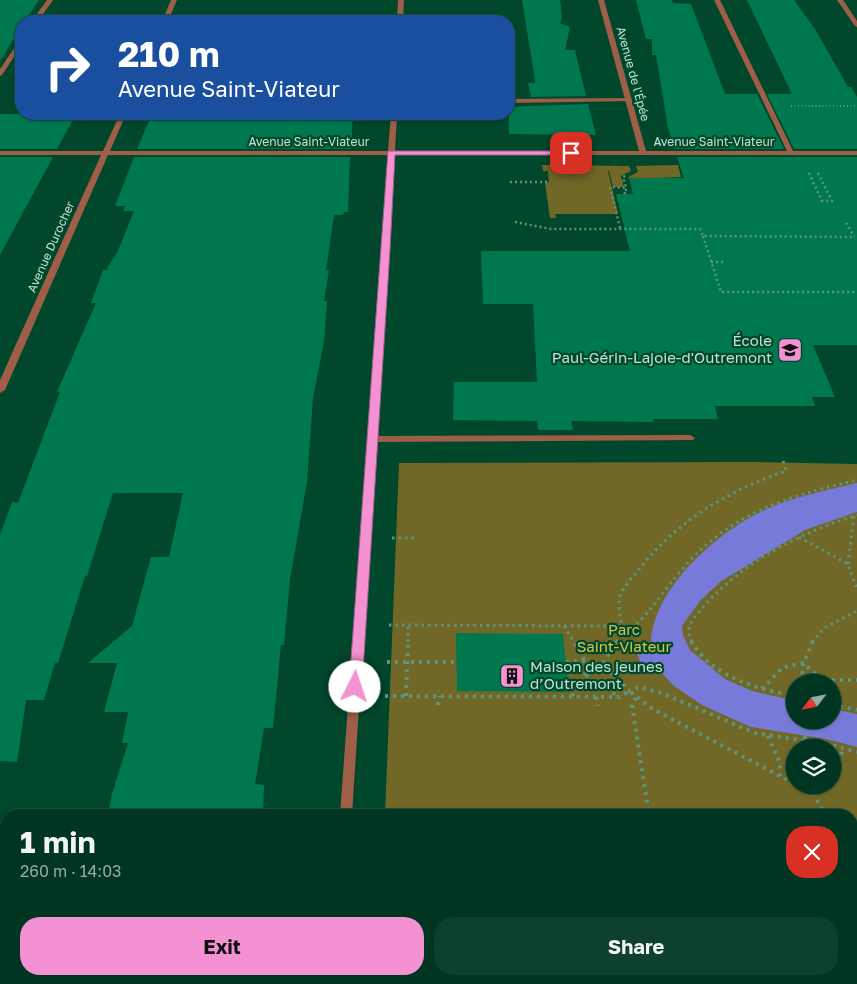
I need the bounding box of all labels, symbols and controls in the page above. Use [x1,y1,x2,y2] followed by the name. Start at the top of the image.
[614,25,653,123] street label: Avenue de l'Épée
[118,33,220,75] text: 210 m
[35,35,100,100] icon: right
[118,75,340,102] text: Avenue Saint-Viateur
[550,132,592,174] pin
[248,134,370,149] street label: Avenue Saint-Viateur
[653,134,775,149] street label: Avenue Saint-Viateur
[557,139,585,167] icon: arrive
[24,199,78,295] street label: Avenue Durocher
[552,331,772,366] place label: École Paul-Gérin-Lajoie-d'Outremont
[777,337,803,363] school or university icon: École Paul-Gérin-Lajoie-d'Outremont
[577,620,671,655] park label: Parc Saint-Viateur
[530,657,663,692] place label: Maison des jeunes d’Outremont
[328,660,380,712] position arrow
[499,663,525,689] building icon: Maison des jeunes d’Outremont
[786,674,841,729] north arrow
[786,674,841,794] map controls
[786,739,841,794] button: layers
[20,824,96,860] text: 1 min
[786,826,838,878] button: close
[20,861,121,881] text: 260 m · 14:03
[20,917,424,975] button: Exit
[434,917,838,975] button: Share

